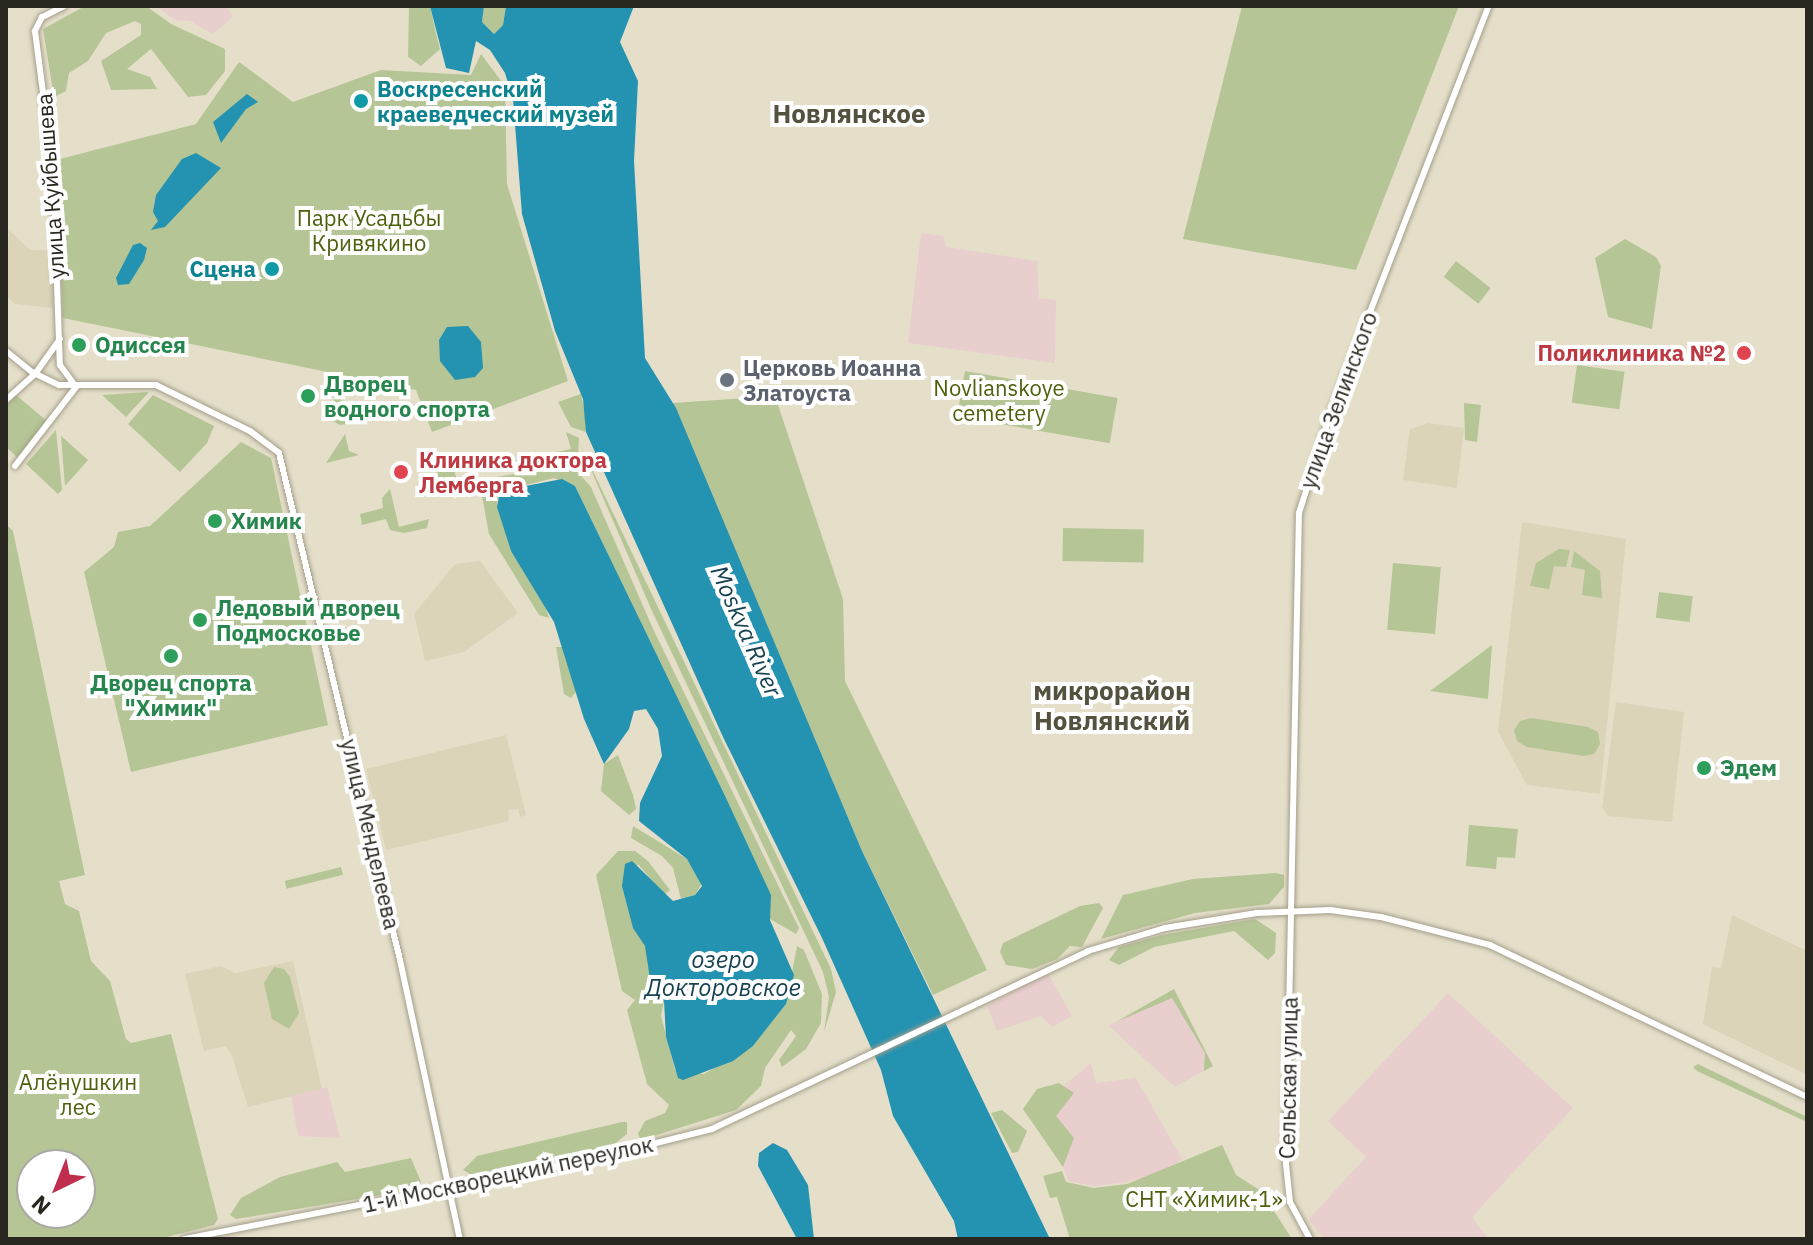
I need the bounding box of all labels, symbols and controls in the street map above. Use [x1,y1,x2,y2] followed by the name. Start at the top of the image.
[377,75,614,126] place label: Воскресенский краеведческий музей
[30,92,70,280] street label: улица Куйбышева
[352,92,370,110] marker: Воскресенский краеведческий музей
[772,98,926,130] district label: Новлянское
[297,204,441,256] park label: Парк Усадьбы Кривякино
[190,256,256,282] place label: Сцена
[263,260,281,278] marker: Сцена
[1294,308,1382,492] street label: улица Зелинского
[95,332,186,358] place label: Одиссея
[70,336,88,354] marker: Одиссея
[1537,340,1726,366] place label: Поликлиника №2
[1733,342,1755,364] marker: Поликлиника №2
[743,354,921,406] place label: Церковь Иоанна Златоуста
[324,370,490,422] place label: Дворец водного спорта
[718,371,736,389] marker: Церковь Иоанна Златоуста
[933,374,1065,426] park label: Novlianskoye cemetery
[299,387,317,405] marker: Дворец водного спорта
[419,446,607,498] place label: Клиника доктора Лемберга
[390,461,412,483] marker: Клиника доктора Лемберга
[231,508,302,534] place label: Химик
[206,512,224,530] marker: Химик
[704,561,788,701] water label: Moskva River
[216,594,400,646] place label: Ледовый дворец Подмосковье
[191,611,209,629] marker: Ледовый дворец Подмосковье
[162,647,180,665] marker: Дворец спорта "Химик"
[90,669,252,720] place label: Дворец спорта "Химик"
[1033,675,1191,736] district label: микрорайон Новлянский
[336,736,406,932] street label: улица Менделеева
[1720,755,1777,781] place label: Эдем
[1695,759,1713,777] marker: Эдем
[645,946,801,1002] water label: озеро Докторовское
[1273,997,1303,1159] street label: Сельская улица
[19,1068,137,1120] park label: Алёнушкин лес
[360,1130,656,1218] street label: 1-й Москворецкий переулок
[16,1149,96,1229] north arrow
[1125,1186,1283,1212] park label: СНТ «Химик-1»
[25,1189,56,1221] text: N

